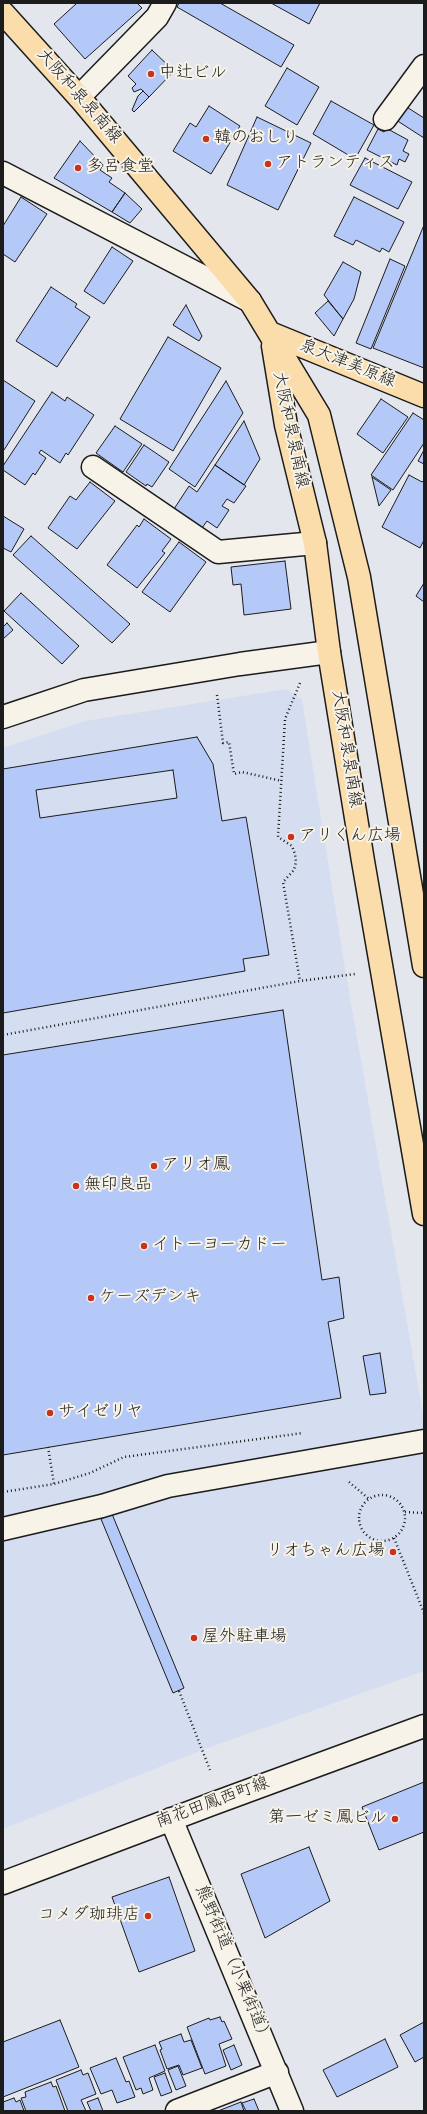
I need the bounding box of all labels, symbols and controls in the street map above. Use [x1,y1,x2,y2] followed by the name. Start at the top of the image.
[31,45,125,149] street label: 大阪和泉泉南線
[159,64,227,84] place label: 中辻ビル
[146,69,156,79] marker: 中辻ビル
[214,129,299,149] place label: 韓のおしり
[201,134,211,144] marker: 韓のおしり
[276,154,395,174] place label: アトランティス
[86,158,154,178] place label: 多呂食堂
[263,159,273,169] marker: アトランティス
[73,163,83,173] marker: 多呂食堂
[296,336,398,394] street label: 泉大津美原線
[267,370,311,490] street label: 大阪和泉泉南線
[326,689,364,809] street label: 大阪和泉泉南線
[299,827,401,847] place label: アリくん広場
[286,832,296,842] marker: アリくん広場
[162,1156,230,1176] place label: アリオ鳳
[149,1161,159,1171] marker: アリオ鳳
[84,1176,152,1196] place label: 無印良品
[71,1181,81,1191] marker: 無印良品
[152,1236,287,1256] place label: イトーヨーカドー
[139,1241,149,1251] marker: イトーヨーカドー
[99,1288,201,1308] place label: ケーズデンキ
[86,1293,96,1303] marker: ケーズデンキ
[58,1403,143,1423] place label: サイゼリヤ
[45,1408,55,1418] marker: サイゼリヤ
[266,1542,385,1562] place label: リオちゃん広場
[388,1547,398,1557] marker: リオちゃん広場
[202,1628,287,1648] place label: 屋外駐車場
[189,1633,199,1643] marker: 屋外駐車場
[154,1774,272,1834] street label: 南花田鳳西町線
[268,1809,387,1829] place label: 第一ゼミ鳳ビル
[390,1814,400,1824] marker: 第一ゼミ鳳ビル
[189,1883,275,2047] street label: 熊野街道（小栗街道）
[38,1906,140,1926] place label: コメダ珈琲店
[143,1911,153,1921] marker: コメダ珈琲店

